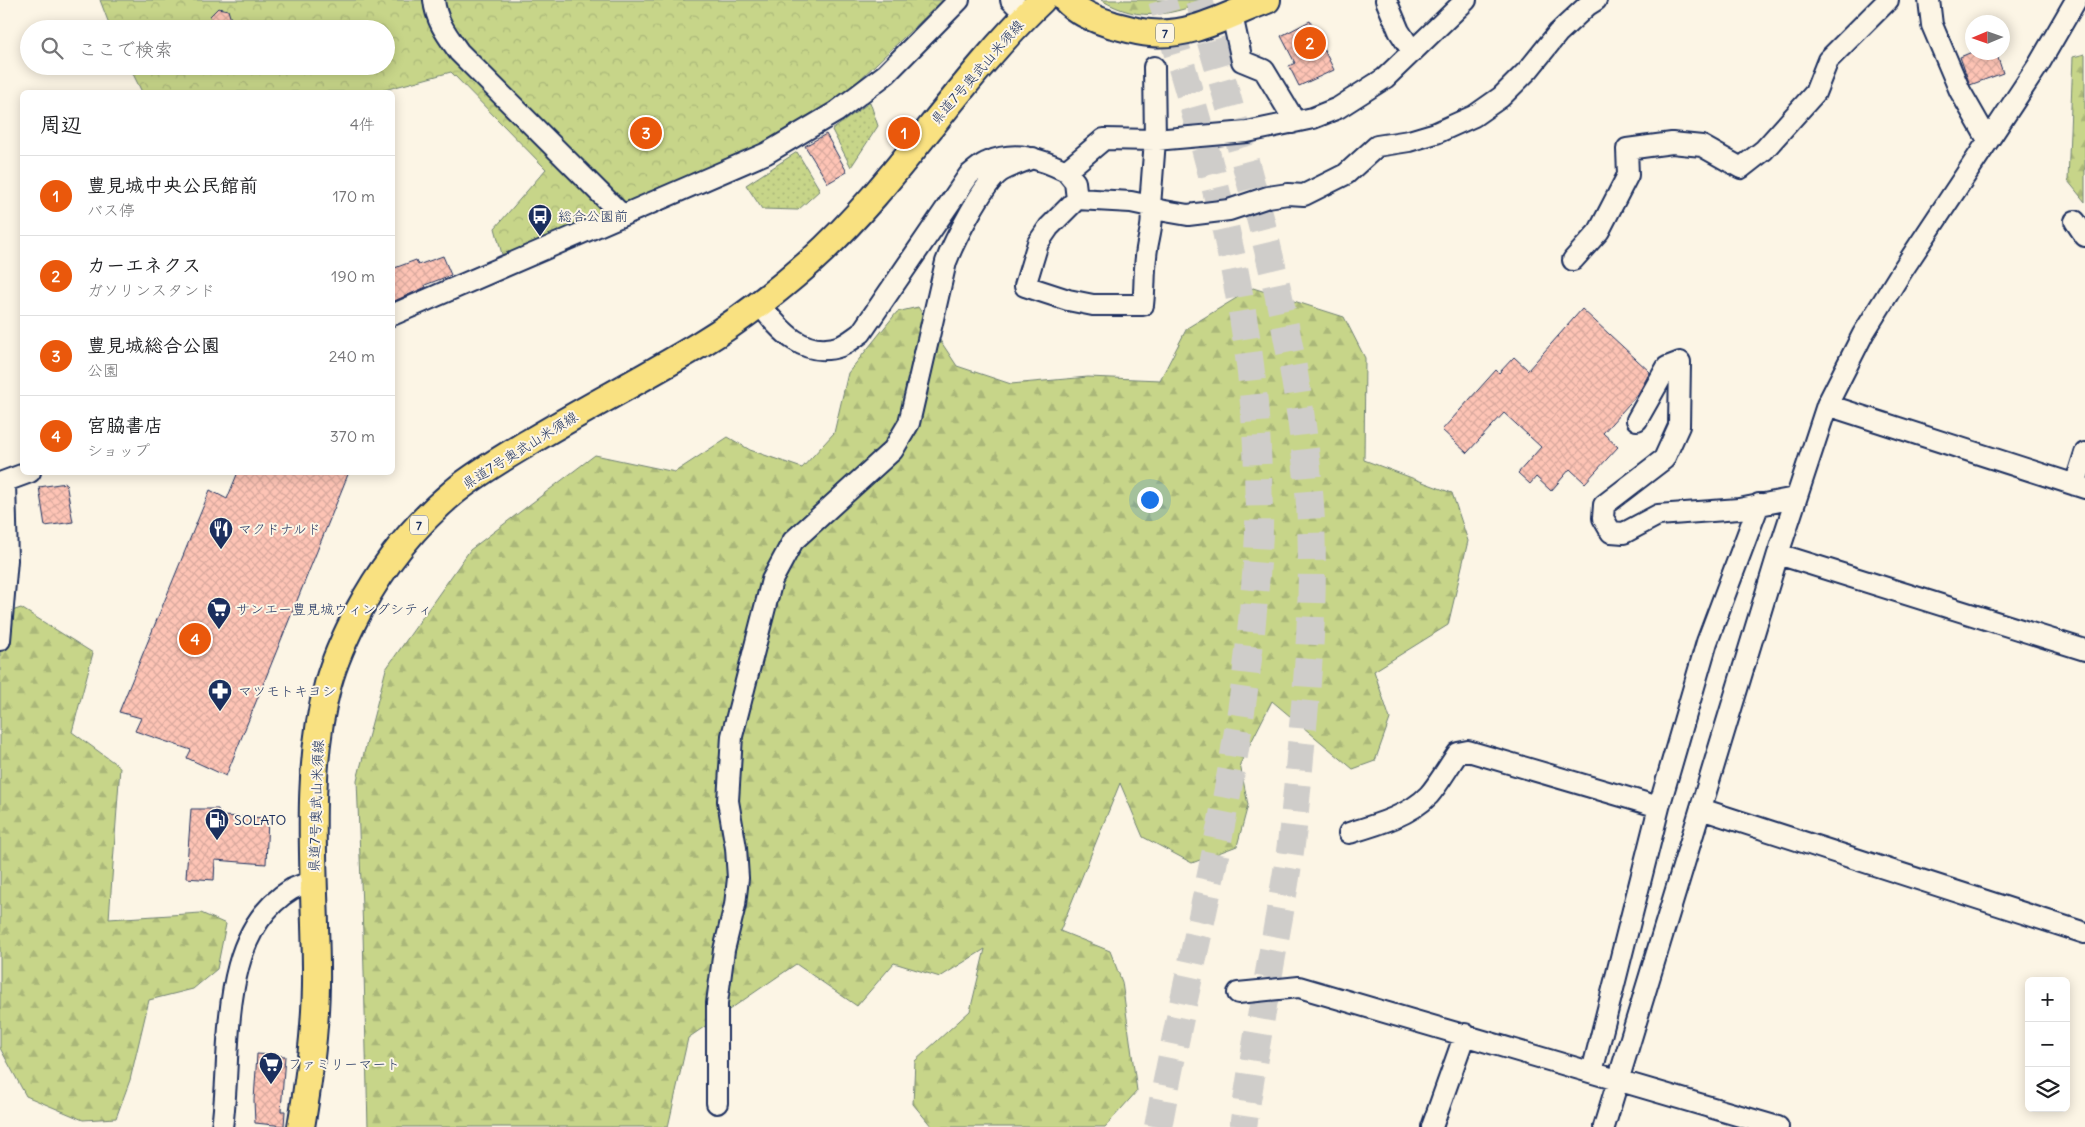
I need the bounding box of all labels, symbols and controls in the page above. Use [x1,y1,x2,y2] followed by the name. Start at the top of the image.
[1965,15,2010,60] north arrow
[927,16,1027,128] street label: 県道7号奥武山米須線
[20,20,395,75] search box
[1156,23,1174,42] road number: 7
[1294,24,1326,62] pin: 2
[38,34,66,62] icon: search
[78,37,173,61] text: ここで検索
[40,111,82,138] text: 周辺
[350,114,375,134] text: 4件
[630,114,662,152] pin: 3
[888,114,920,152] pin: 1
[87,173,258,197] text: 豊見城中央公民館前
[53,186,59,206] text: 1
[332,186,375,206] text: 170 m
[87,200,135,220] text: バス停
[527,203,553,237] bus stop icon: 総合公園前
[558,207,628,225] place label: 総合公園前
[87,253,201,277] text: カーエネクス
[52,266,60,286] text: 2
[331,266,375,286] text: 190 m
[87,280,215,300] text: ガソリンスタンド
[87,333,220,357] text: 豊見城総合公園
[51,346,61,366] text: 3
[329,346,375,366] text: 240 m
[87,360,119,380] text: 公園
[459,407,581,493] street label: 県道7号奥武山米須線
[87,413,163,437] text: 宮脇書店
[51,426,61,446] text: 4
[330,426,375,446] text: 370 m
[87,440,150,460] text: ショップ
[1137,487,1163,513] your location
[208,516,234,550] restaurant icon: マクドナルド
[410,516,428,534] road number: 7
[238,520,321,538] place label: マクドナルド
[206,596,232,630] supermarket icon: サンエー豊見城ウィングシティ
[236,600,432,618] place label: サンエー豊見城ウィングシティ
[179,620,211,658] pin: 4
[207,678,233,712] pharmacy icon: マツモトキヨシ
[238,682,336,700] place label: マツモトキヨシ
[305,739,327,873] street label: 県道7号奥武山米須線
[204,807,230,841] fuel station icon: SOLATO
[234,811,286,829] place label: SOLATO
[2025,977,2070,1112] map controls
[2025,977,2070,1022] button: +
[2025,1022,2070,1067] button: −
[258,1051,284,1085] supermarket icon: ファミリーマート
[288,1055,400,1073] place label: ファミリーマート
[2025,1067,2070,1112] button: layers

